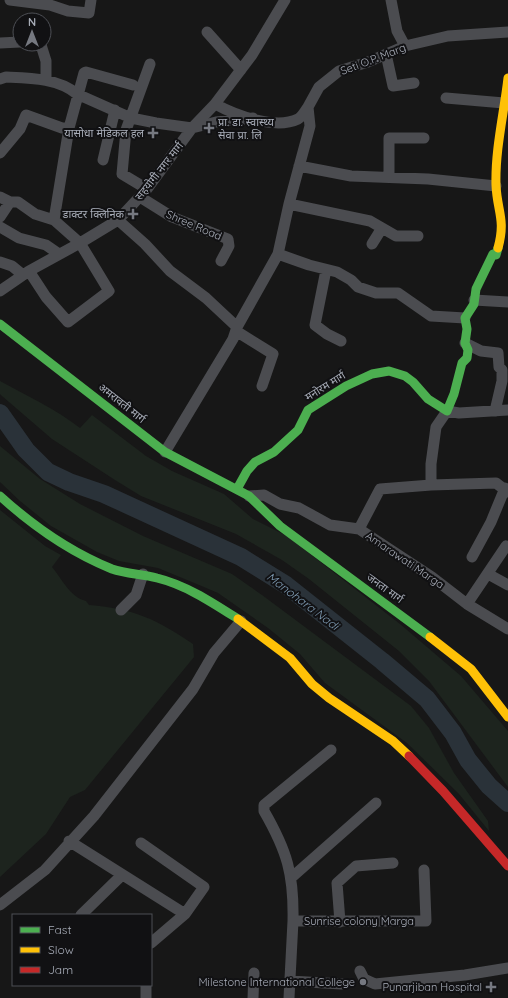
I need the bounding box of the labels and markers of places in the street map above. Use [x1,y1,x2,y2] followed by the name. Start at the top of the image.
[218,115,274,142] place label: प्रा. डा. स्वास्थ्य सेवा प्रा. लि
[203,122,215,134] marker: प्रा. डा. स्वास्थ्य सेवा प्रा. लि
[64,126,145,140] place label: यासोधा मेडिकल हल
[147,127,159,139] marker: यासोधा मेडिकल हल
[62,207,125,221] place label: डाक्टर क्लिनिक
[127,208,139,220] marker: डाक्टर क्लिनिक
[199,975,355,989] place label: Milestone International College
[358,977,368,987] marker: Milestone International College
[382,980,482,994] place label: Punarjiban Hospital
[485,981,497,993] marker: Punarjiban Hospital

